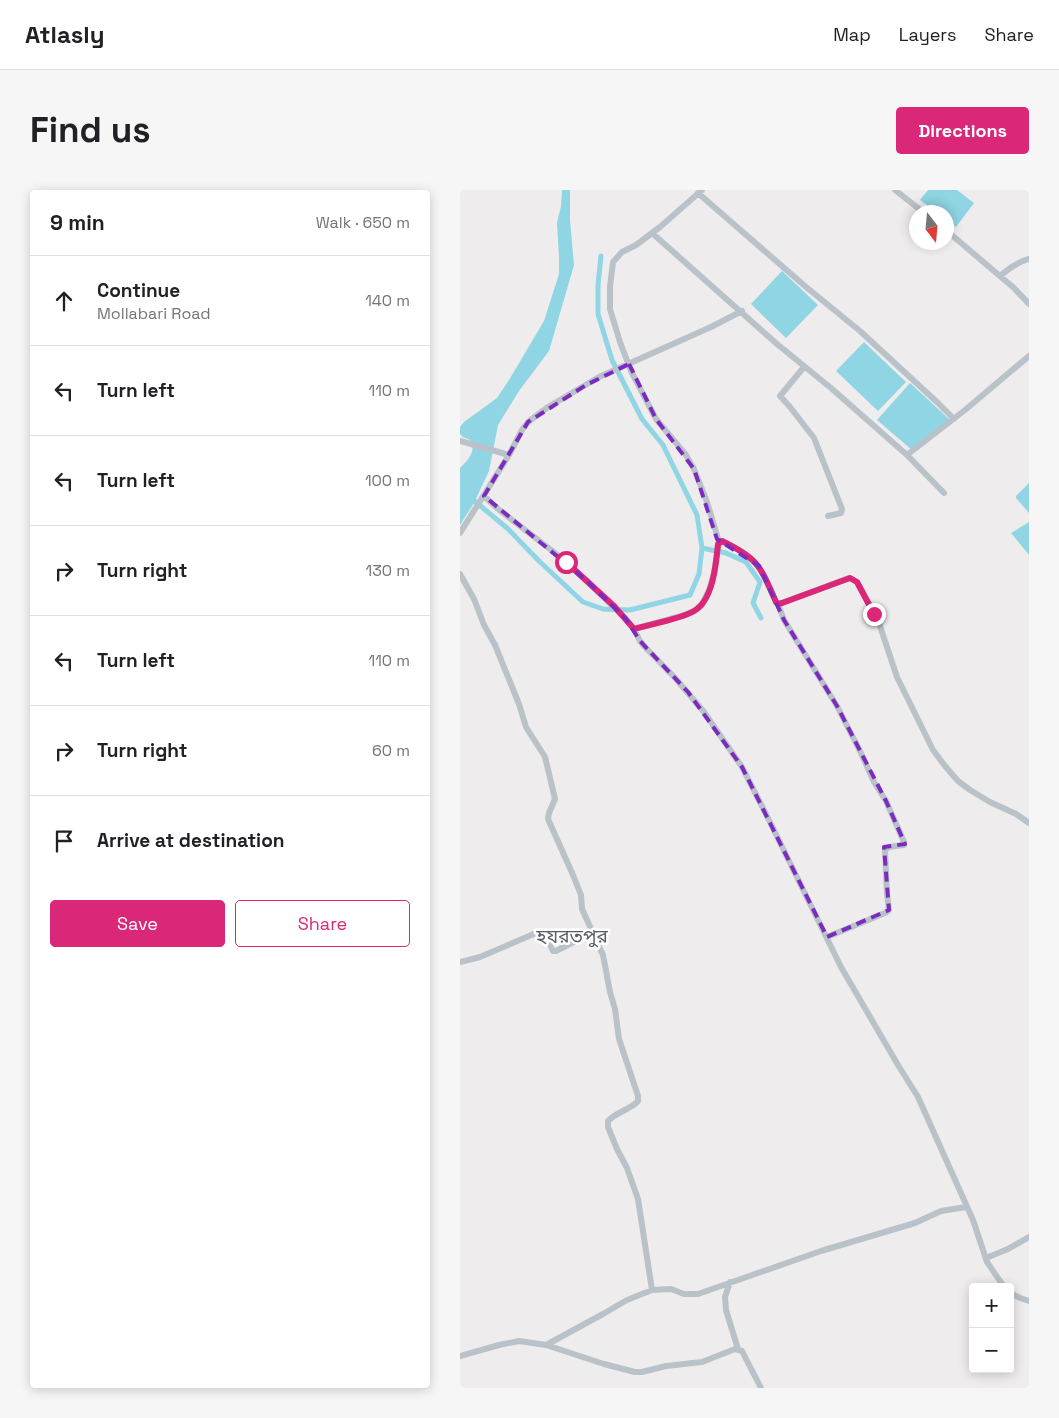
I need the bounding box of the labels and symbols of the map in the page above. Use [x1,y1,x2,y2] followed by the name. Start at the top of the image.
[909,205,954,250] north arrow
[555,551,578,574] route start
[863,603,886,626] route end
[535,924,609,949] district label: হযরতপুর

